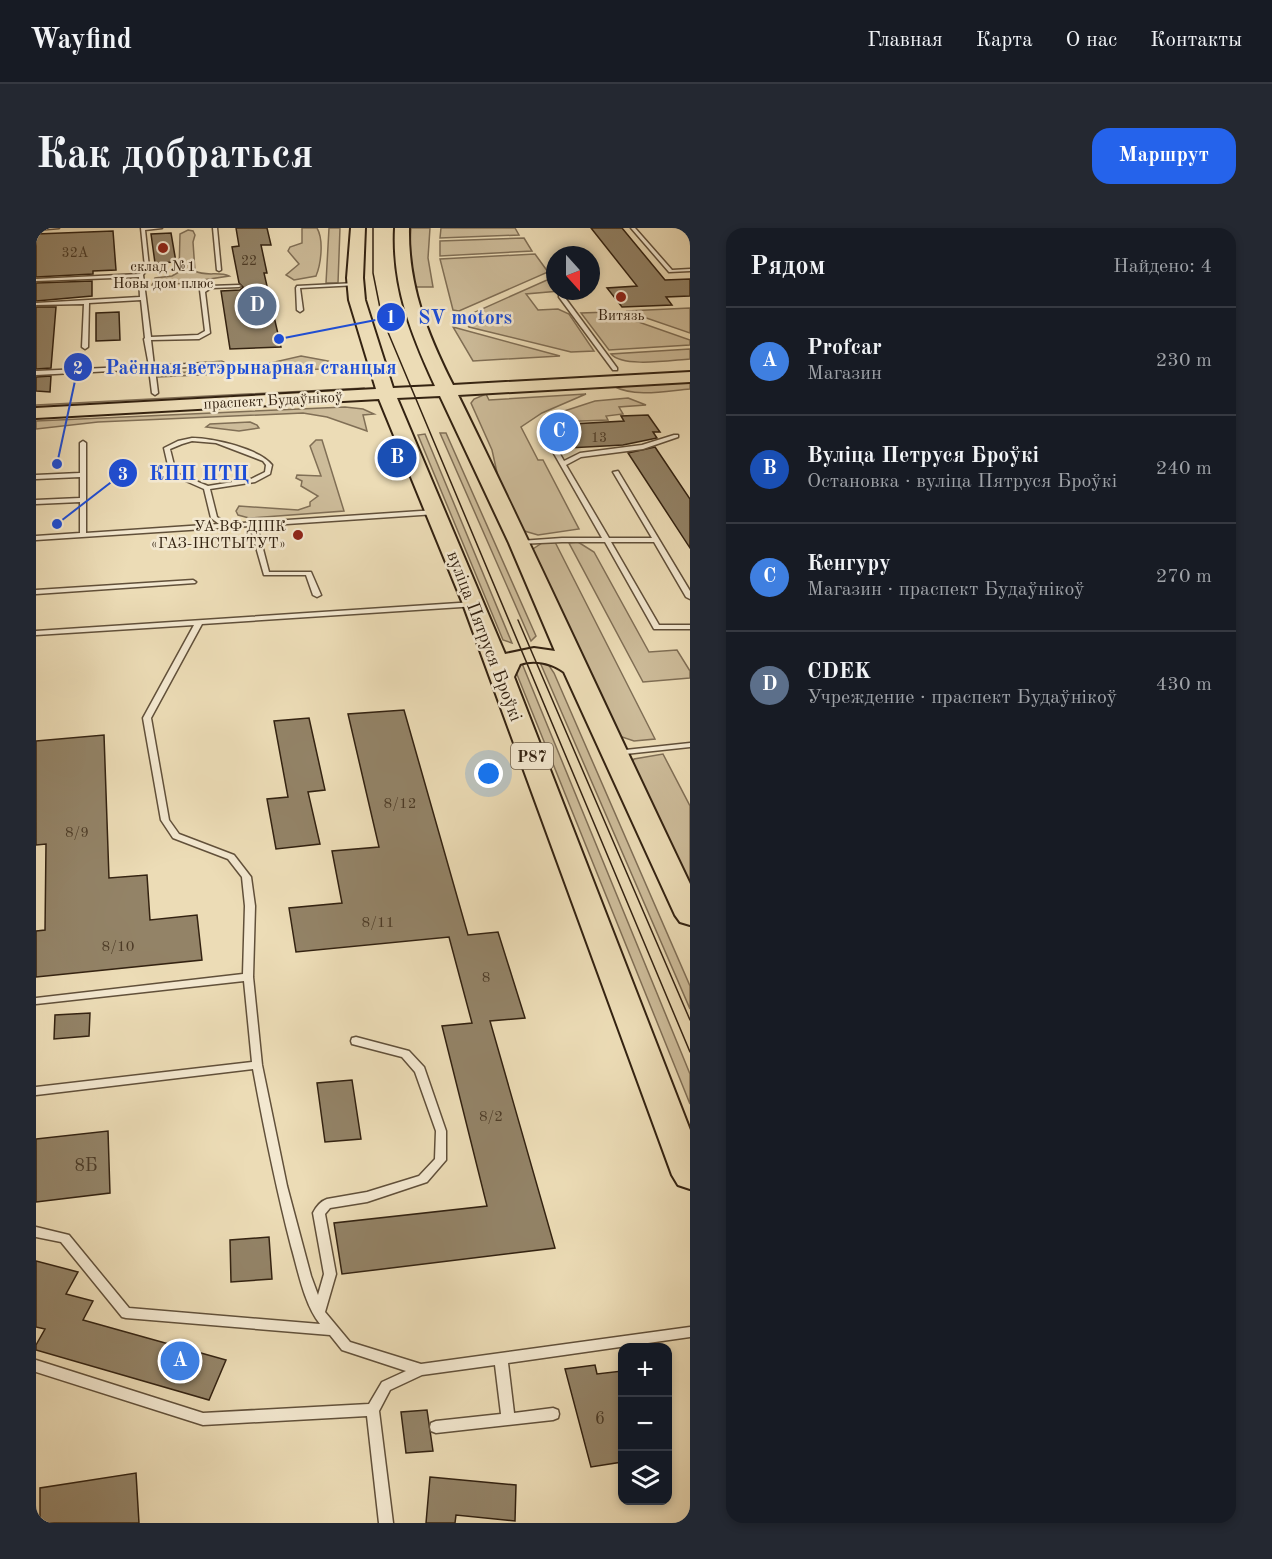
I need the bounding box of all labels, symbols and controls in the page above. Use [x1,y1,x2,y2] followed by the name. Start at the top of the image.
[30,27,132,55] text: Wayfind
[867,30,943,51] text: Главная
[976,30,1033,51] text: Карта
[1066,30,1117,51] text: О нас
[1150,30,1242,51] text: Контакты
[1092,128,1236,184] button: Маршрут
[36,135,313,177] text: Как добраться
[156,241,170,255] marker: склад №1 Новы дом плюс
[62,246,89,260] house number: 32А
[546,246,600,300] north arrow
[241,254,257,268] house number: 22
[750,254,825,280] text: Рядом
[1113,257,1212,277] text: Найдено: 4
[113,260,214,292] place label: склад №1 Новы дом плюс
[238,284,276,328] pin: D
[614,290,628,304] marker: Витязь
[376,298,524,336] callout: SV motors
[386,309,396,327] text: 1
[418,309,512,329] text: SV motors
[598,309,644,324] place label: Витязь
[807,337,882,359] text: Profcar
[63,348,408,386] callout: Раённая ветэрынарная станцыя
[762,351,777,371] text: A
[1156,351,1212,371] text: 230 m
[105,359,397,379] text: Раённая ветэрынарная станцыя
[73,360,83,378] text: 2
[807,364,882,384] text: Магазин
[203,390,343,413] street label: праспект Будаўнікоў
[540,410,578,454] pin: C
[591,431,607,445] house number: 13
[378,436,416,480] pin: B
[807,445,1039,467] text: Вуліца Петруся Броўкі
[108,454,261,492] callout: КПП ПТЦ
[762,459,777,479] text: B
[1156,459,1212,479] text: 240 m
[149,465,249,485] text: КПП ПТЦ
[118,466,128,484] text: 3
[807,472,1117,492] text: Остановка · вуліца Пятруся Броўкі
[151,520,286,552] place label: УА ВФ ДІПК «ГАЗ-ІНСТЫТУТ»
[291,528,305,542] marker: УА ВФ ДІПК «ГАЗ-ІНСТЫТУТ»
[443,549,525,724] street label: вуліца Пятруся Броўкі
[807,553,891,575] text: Кенгуру
[763,567,776,587] text: C
[1156,567,1212,587] text: 270 m
[807,580,1085,600] text: Магазин · праспект Будаўнікоў
[807,661,871,683] text: CDEK
[762,675,777,695] text: D
[1156,675,1212,695] text: 430 m
[807,688,1117,708] text: Учреждение · праспект Будаўнікоў
[511,743,553,769] road number: Р87
[474,759,503,788] your location
[384,797,416,812] house number: 8/12
[65,826,89,841] house number: 8/9
[362,916,394,931] house number: 8/11
[102,940,134,955] house number: 8/10
[482,971,490,986] house number: 8
[479,1110,503,1125] house number: 8/2
[74,1157,98,1175] house number: 8Б
[160,1338,200,1384] pin: A
[618,1343,672,1505] map controls
[618,1343,672,1397] button: +
[618,1397,672,1451] button: −
[595,1410,605,1428] house number: 6
[618,1451,672,1505] button: layers

